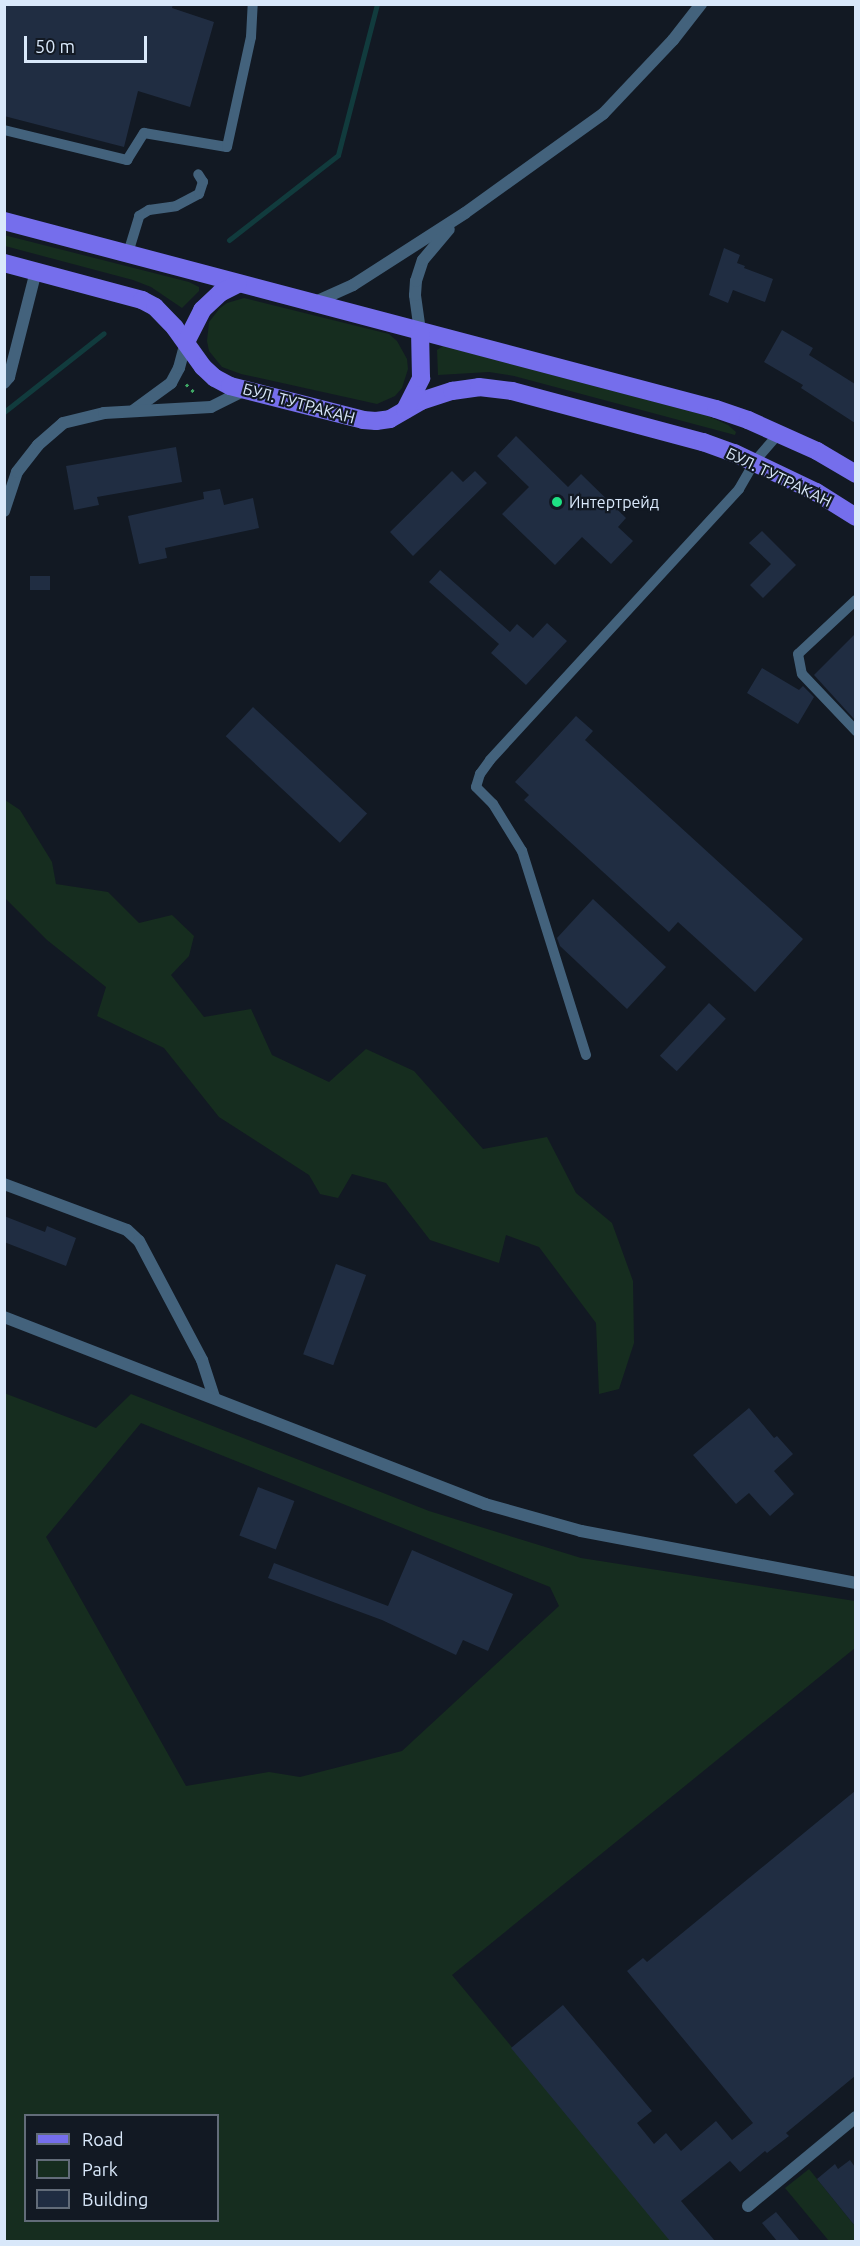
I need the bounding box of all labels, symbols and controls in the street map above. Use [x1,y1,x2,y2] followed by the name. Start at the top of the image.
[27,24,150,62] scale bar
[35,36,75,56] text: 50 m
[241,379,357,427] street label: БУЛ. ТУТРАКАН
[723,443,835,511] street label: БУЛ. ТУТРАКАН
[569,492,659,512] place label: Интертрейд
[550,495,564,509] marker: Интертрейд
[24,2114,219,2222] legend
[82,2129,124,2149] text: Road
[82,2159,118,2179] text: Park
[82,2189,148,2209] text: Building

